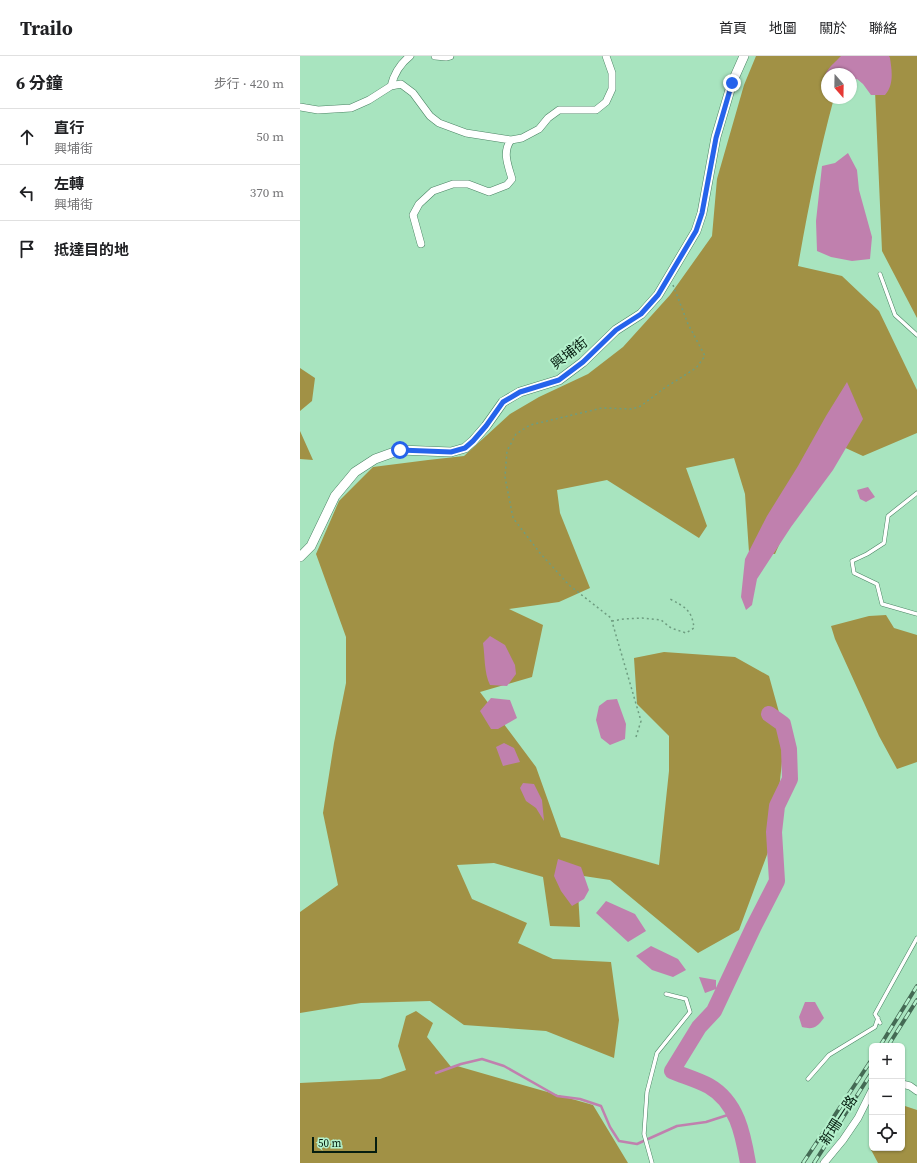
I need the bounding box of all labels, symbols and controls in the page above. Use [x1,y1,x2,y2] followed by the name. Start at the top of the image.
[20,15,73,41] text: Trailo
[719,18,747,38] text: 首頁
[769,18,797,38] text: 地圖
[819,18,847,38] text: 關於
[869,18,897,38] text: 聯絡
[821,68,857,104] north arrow
[16,71,63,95] text: 6 分鐘
[723,74,741,92] route end
[214,75,284,92] text: 步行 · 420 m
[54,117,84,138] text: 直行
[16,126,38,148] icon: ahead
[256,128,284,145] text: 50 m
[54,140,93,157] text: 興埔街
[54,173,84,194] text: 左轉
[16,182,38,204] icon: left
[250,184,284,201] text: 370 m
[54,196,93,213] text: 興埔街
[16,238,38,260] icon: arrive
[54,239,129,260] text: 抵達目的地
[546,332,592,374] street label: 興埔街
[391,441,409,459] route start
[869,1043,905,1151] map controls
[869,1043,905,1079] button: +
[869,1079,905,1115] button: −
[814,1091,862,1149] street label: 新珊一路
[869,1115,905,1151] button: locate
[312,1135,377,1154] scale bar
[318,1136,341,1151] text: 50 m

